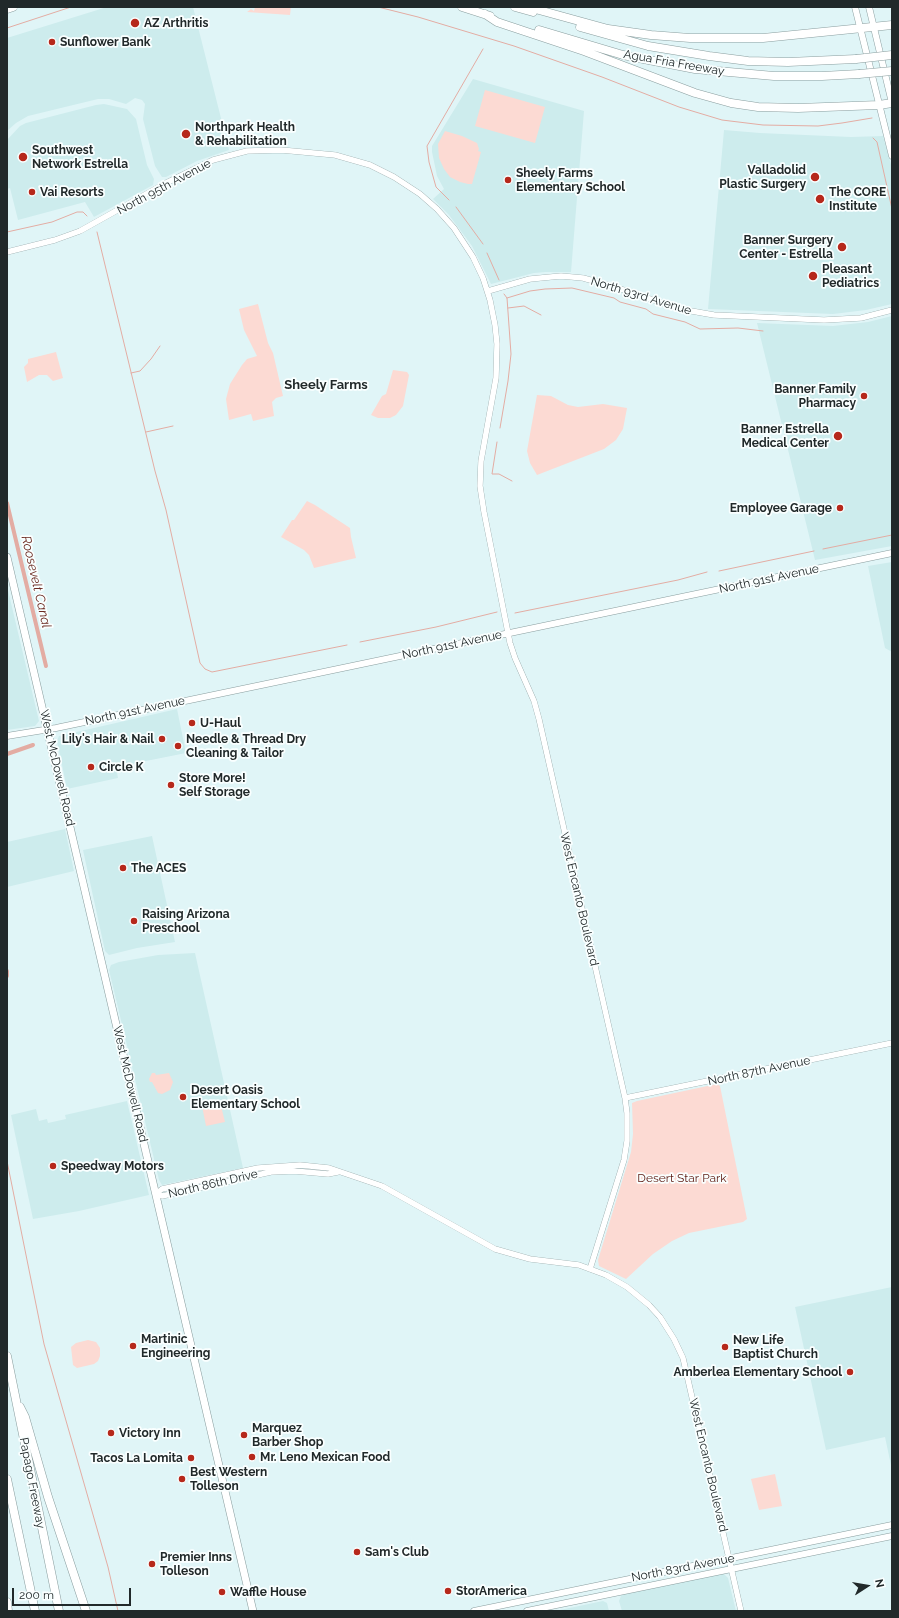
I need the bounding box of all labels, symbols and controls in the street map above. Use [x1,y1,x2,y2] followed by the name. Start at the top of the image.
[144,16,208,30] place label: AZ Arthritis
[129,17,141,29] marker: AZ Arthritis
[60,35,150,49] place label: Sunflower Bank
[47,37,57,47] marker: Sunflower Bank
[622,47,726,79] street label: Agua Fria Freeway
[195,120,295,148] place label: Northpark Health & Rehabilitation
[180,128,192,140] marker: Northpark Health & Rehabilitation
[32,143,128,171] place label: Southwest Network Estrella
[17,151,29,163] marker: Southwest Network Estrella
[115,156,213,218] street label: North 95th Avenue
[719,163,806,191] place label: Valladolid Plastic Surgery
[516,166,625,194] place label: Sheely Farms Elementary School
[809,171,821,183] marker: Valladolid Plastic Surgery
[503,175,513,185] marker: Sheely Farms Elementary School
[40,185,104,199] place label: Vai Resorts
[829,185,886,213] place label: The CORE Institute
[27,187,37,197] marker: Vai Resorts
[814,193,826,205] marker: The CORE Institute
[739,233,833,261] place label: Banner Surgery Center - Estrella
[836,241,848,253] marker: Banner Surgery Center - Estrella
[822,262,879,290] place label: Pleasant Pediatrics
[807,270,819,282] marker: Pleasant Pediatrics
[589,274,693,318] street label: North 93rd Avenue
[284,377,368,393] district label: Sheely Farms
[774,382,856,410] place label: Banner Family Pharmacy
[859,391,869,401] marker: Banner Family Pharmacy
[741,422,829,450] place label: Banner Estrella Medical Center
[832,430,844,442] marker: Banner Estrella Medical Center
[730,501,832,515] place label: Employee Garage
[835,503,845,513] marker: Employee Garage
[18,534,54,630] water label: Roosevelt Canal
[718,561,820,597] street label: North 91st Avenue
[401,627,503,663] street label: North 91st Avenue
[84,693,186,729] street label: North 91st Avenue
[37,708,77,828] street label: West McDowell Road
[200,716,241,730] place label: U-Haul
[187,718,197,728] marker: U-Haul
[62,732,154,746] place label: Lily's Hair & Nail
[186,732,306,760] place label: Needle & Thread Dry Cleaning & Tailor
[157,734,167,744] marker: Lily's Hair & Nail
[173,741,183,751] marker: Needle & Thread Dry Cleaning & Tailor
[99,760,144,774] place label: Circle K
[86,762,96,772] marker: Circle K
[179,771,250,799] place label: Store More! Self Storage
[166,780,176,790] marker: Store More! Self Storage
[557,831,601,967] street label: West Encanto Boulevard
[131,861,186,875] place label: The ACES
[118,863,128,873] marker: The ACES
[142,907,230,935] place label: Raising Arizona Preschool
[129,916,139,926] marker: Raising Arizona Preschool
[110,1024,150,1144] street label: West McDowell Road
[706,1053,812,1089] street label: North 87th Avenue
[191,1083,300,1111] place label: Desert Oasis Elementary School
[178,1092,188,1102] marker: Desert Oasis Elementary School
[61,1159,164,1173] place label: Speedway Motors
[48,1161,58,1171] marker: Speedway Motors
[167,1167,259,1201] street label: North 86th Drive
[637,1171,727,1185] park label: Desert Star Park
[141,1332,210,1360] place label: Martinic Engineering
[733,1333,818,1361] place label: New Life Baptist Church
[128,1341,138,1351] marker: Martinic Engineering
[720,1342,730,1352] marker: New Life Baptist Church
[673,1365,842,1379] place label: Amberlea Elementary School
[845,1367,855,1377] marker: Amberlea Elementary School
[686,1397,730,1533] street label: West Encanto Boulevard
[252,1421,323,1449] place label: Marquez Barber Shop
[119,1426,181,1440] place label: Victory Inn
[106,1428,116,1438] marker: Victory Inn
[239,1430,249,1440] marker: Marquez Barber Shop
[16,1436,48,1530] street label: Papago Freeway
[260,1450,390,1464] place label: Mr. Leno Mexican Food
[90,1451,183,1465] place label: Tacos La Lomita
[247,1452,257,1462] marker: Mr. Leno Mexican Food
[186,1453,196,1463] marker: Tacos La Lomita
[190,1465,267,1493] place label: Best Western Tolleson
[177,1474,187,1484] marker: Best Western Tolleson
[365,1545,429,1559] place label: Sam's Club
[352,1547,362,1557] marker: Sam's Club
[160,1550,232,1578] place label: Premier Inns Tolleson
[630,1551,736,1585] street label: North 83rd Avenue
[147,1559,157,1569] marker: Premier Inns Tolleson
[847,1566,887,1606] north arrow
[872,1578,886,1589] text: N
[14,1580,133,1606] scale bar
[456,1584,527,1598] place label: StorAmerica
[230,1585,307,1599] place label: Waffle House
[443,1586,453,1596] marker: StorAmerica
[217,1587,227,1597] marker: Waffle House
[19,1588,54,1602] text: 200 m

